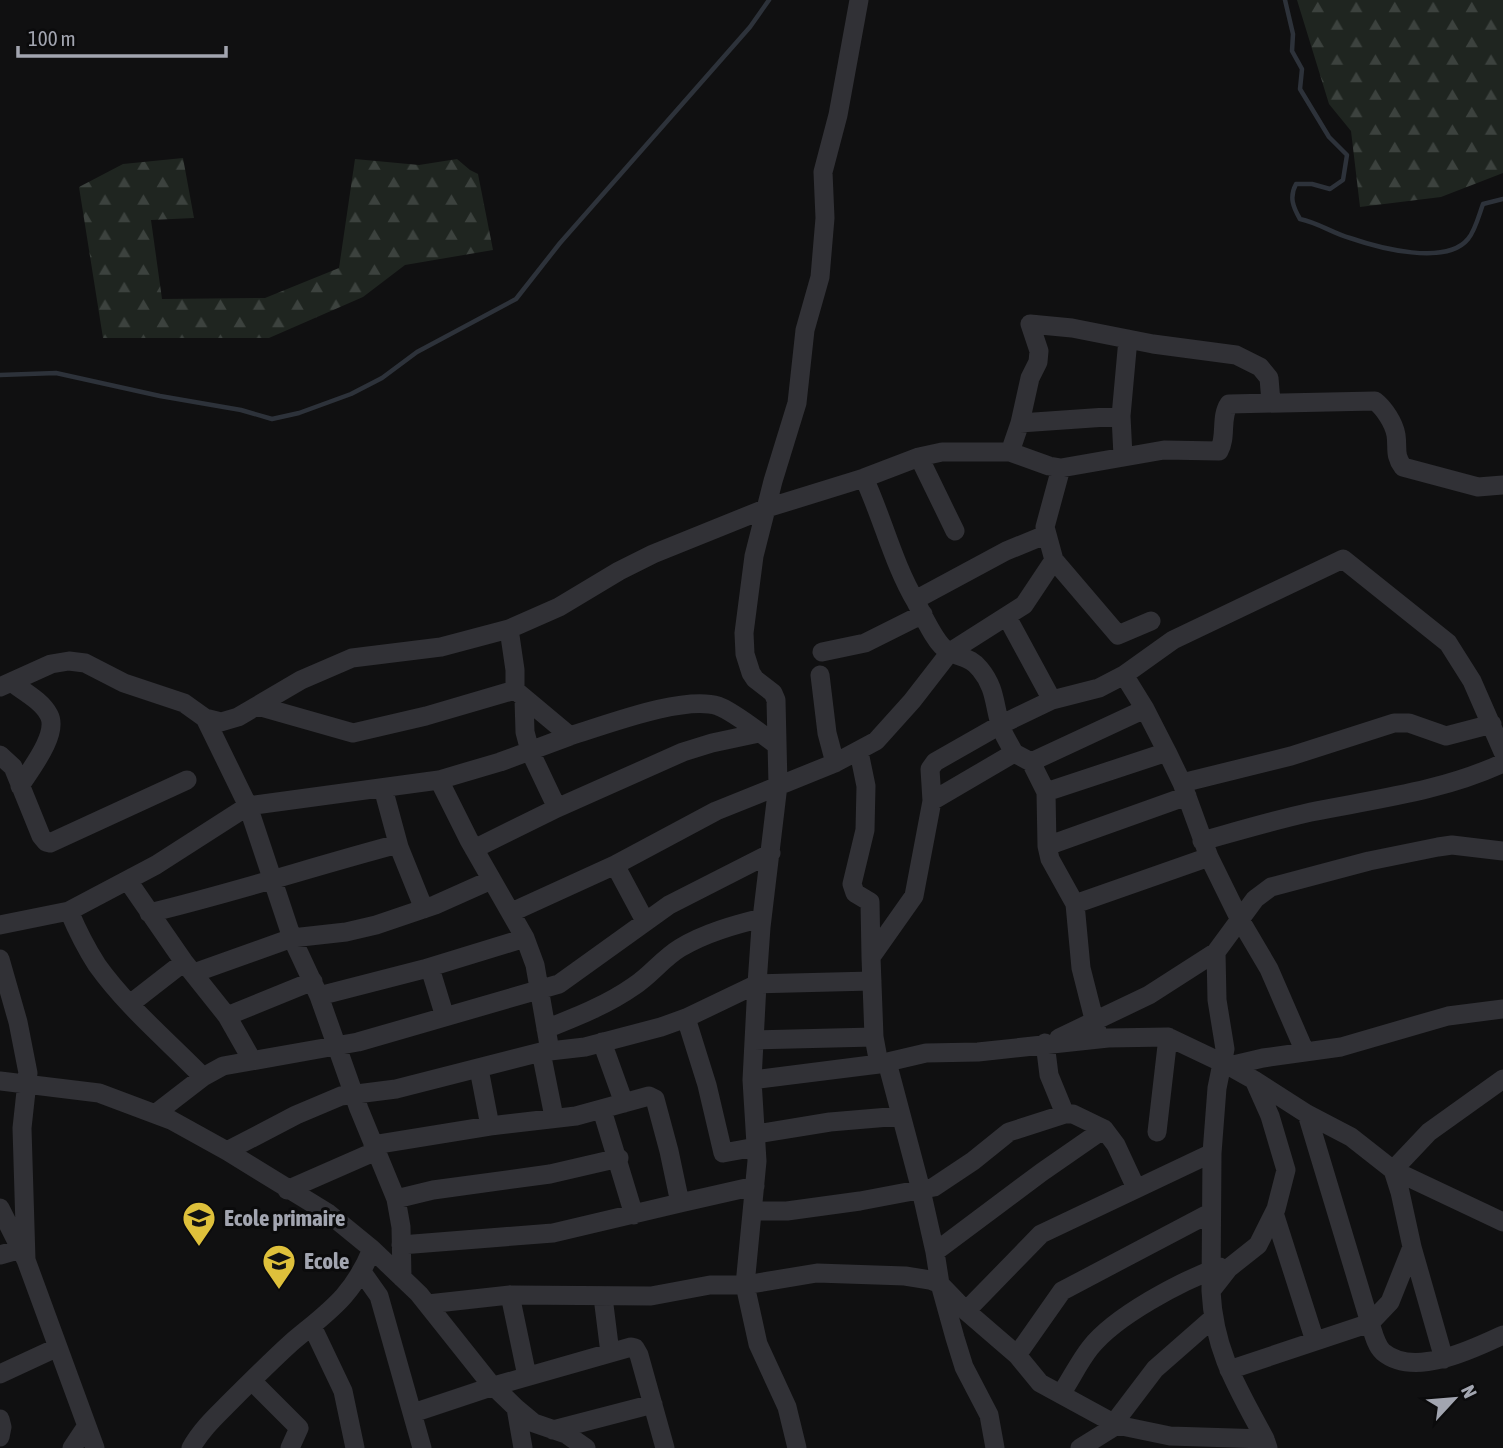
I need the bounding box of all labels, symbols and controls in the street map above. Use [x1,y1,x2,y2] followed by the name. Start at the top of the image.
[18,14,226,58] scale bar
[28,26,76,50] text: 100 m
[180,1199,218,1248] school or university icon: Ecole primaire
[224,1205,345,1231] place label: Ecole primaire
[260,1242,298,1291] school or university icon: Ecole
[304,1248,349,1274] place label: Ecole
[1419,1364,1489,1434] north arrow
[1457,1382,1482,1401] text: N

